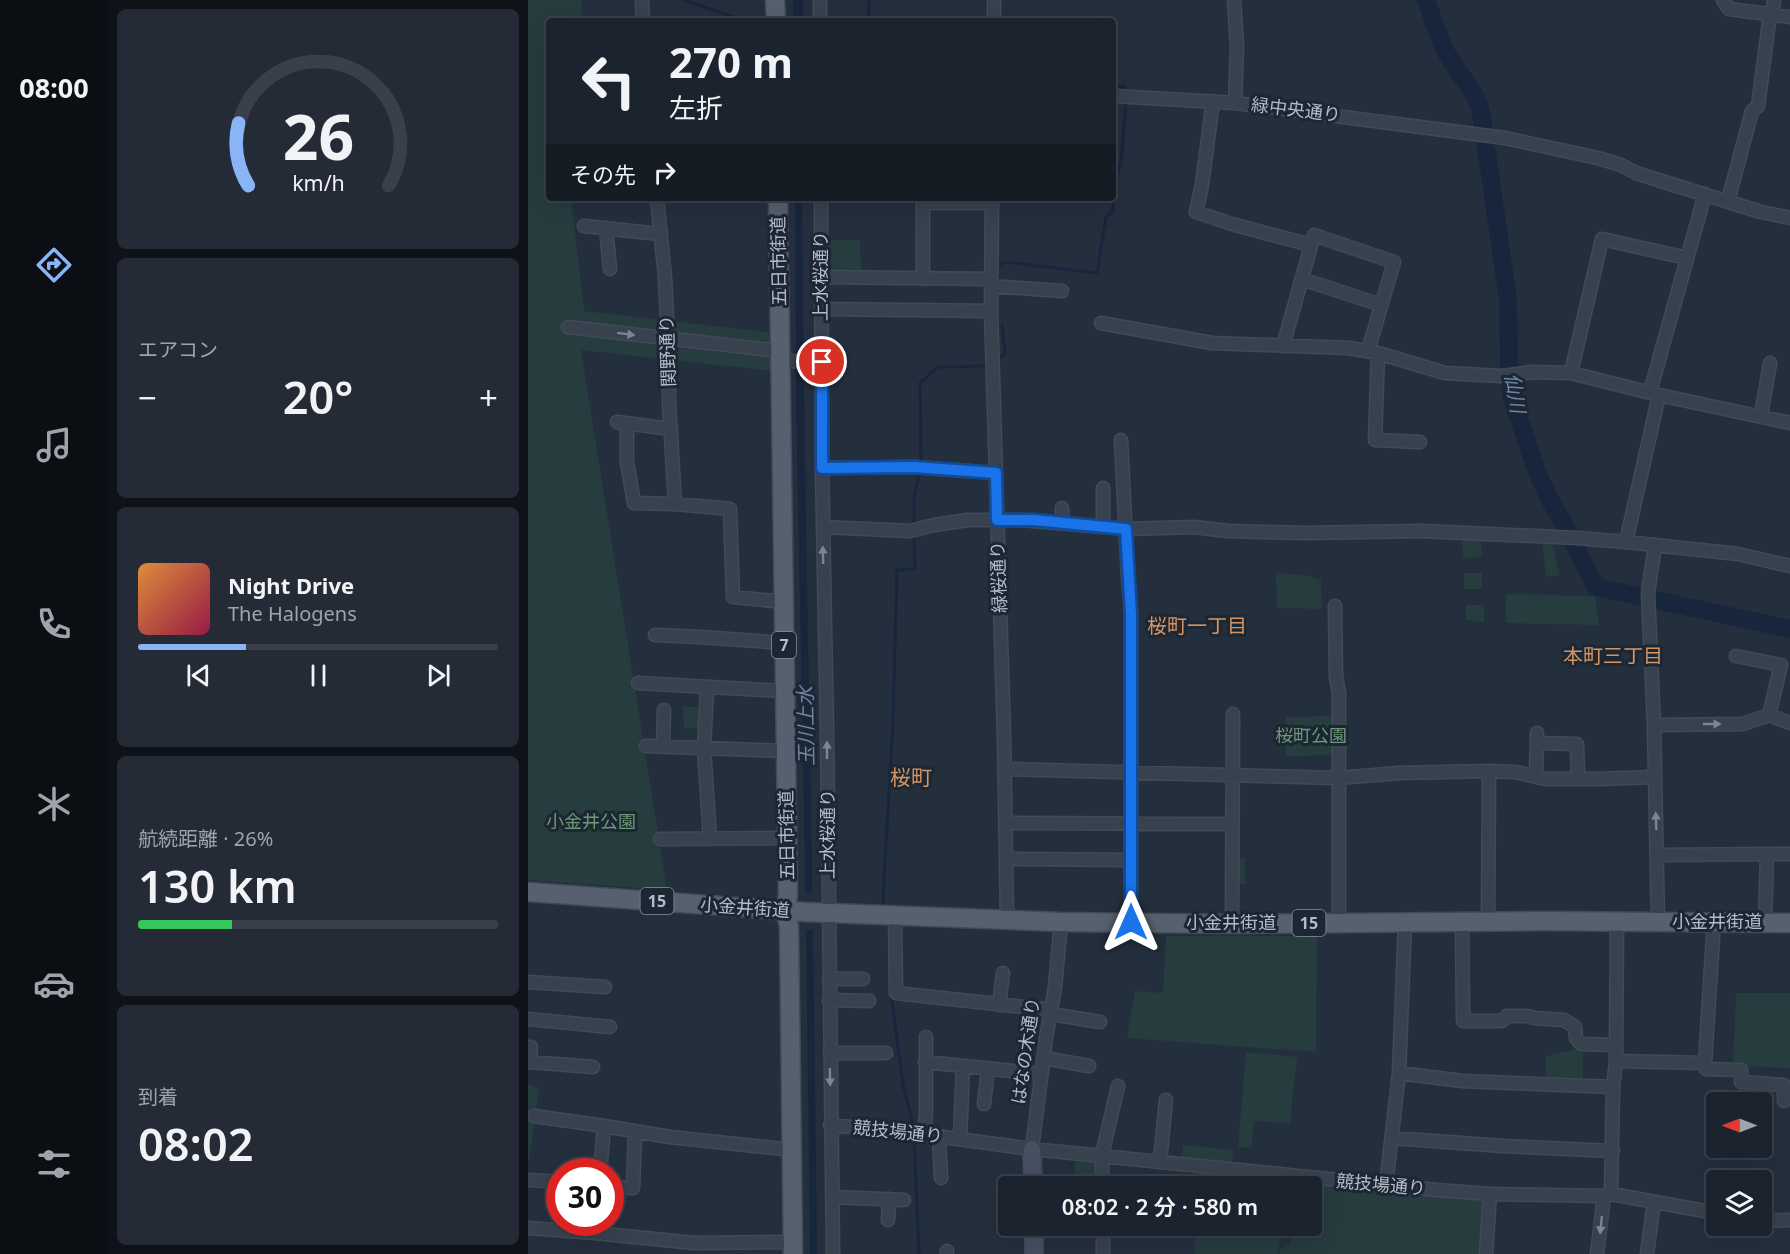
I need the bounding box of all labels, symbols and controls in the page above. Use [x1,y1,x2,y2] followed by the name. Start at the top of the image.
[669,33,793,90] text: 270 m
[570,42,648,120] icon: left
[19,69,89,106] text: 08:00
[669,89,723,126] text: 左折
[1250,92,1342,126] street label: 緑中央通り
[282,93,354,178] text: 26
[648,156,681,189] icon: right
[570,159,636,189] text: その先
[292,168,344,197] text: km/h
[765,216,791,306] street label: 五日市街道
[808,231,832,321] street label: 上水桜通り
[33,244,75,286] icon: directions
[654,315,680,387] street label: 関野通り
[617,330,636,339] one-way arrow
[138,336,218,363] text: エアコン
[796,336,847,387] pin
[805,345,838,378] icon: arrive
[283,366,353,427] text: 20°
[1499,371,1533,417] water label: 仙川
[138,375,157,420] text: −
[479,375,498,420] text: +
[33,424,75,466] icon: music
[985,541,1011,613] street label: 緑桜通り
[818,545,828,564] one-way arrow
[228,570,354,600] text: Night Drive
[228,600,357,627] text: The Halogens
[33,603,75,645] icon: phone
[1147,612,1247,639] district label: 桜町一丁目
[772,632,796,658] road number: 7
[1563,642,1663,669] district label: 本町三丁目
[182,659,215,692] icon: previous
[302,659,335,692] icon: pause
[422,659,455,692] icon: next
[791,684,820,766] water label: 玉川上水
[1703,720,1722,729] one-way arrow
[1275,723,1347,747] park label: 桜町公園
[822,740,832,759] one-way arrow
[890,763,932,791] district label: 桜町
[33,783,75,825] icon: climate
[815,789,839,879] street label: 上水桜通り
[773,790,799,880] street label: 五日市街道
[546,809,636,833] park label: 小金井公園
[1651,812,1660,831] one-way arrow
[138,825,273,852] text: 航続距離 · 26%
[138,855,297,916] text: 130 km
[640,888,674,914] road number: 15
[1099,890,1163,954] position arrow
[699,892,791,922] street label: 小金井街道
[1672,909,1762,933] street label: 小金井街道
[1186,910,1276,934] street label: 小金井街道
[1292,910,1326,936] road number: 15
[33,963,75,1005] icon: car
[1006,996,1044,1106] street label: はなの木通り
[825,1067,835,1086] one-way arrow
[138,1083,178,1110] text: 到着
[1706,1092,1772,1158] north arrow
[1706,1092,1772,1236] map controls
[138,1113,253,1174] text: 08:02
[852,1114,944,1148] street label: 競技場通り
[33,1143,75,1185] icon: filters
[546,1158,624,1236] speed limit sign: 30
[1335,1168,1427,1200] street label: 競技場通り
[1706,1170,1772,1236] button: layers
[1062,1191,1258,1221] text: 08:02 · 2 分 · 580 m
[1596,1216,1605,1235] one-way arrow

